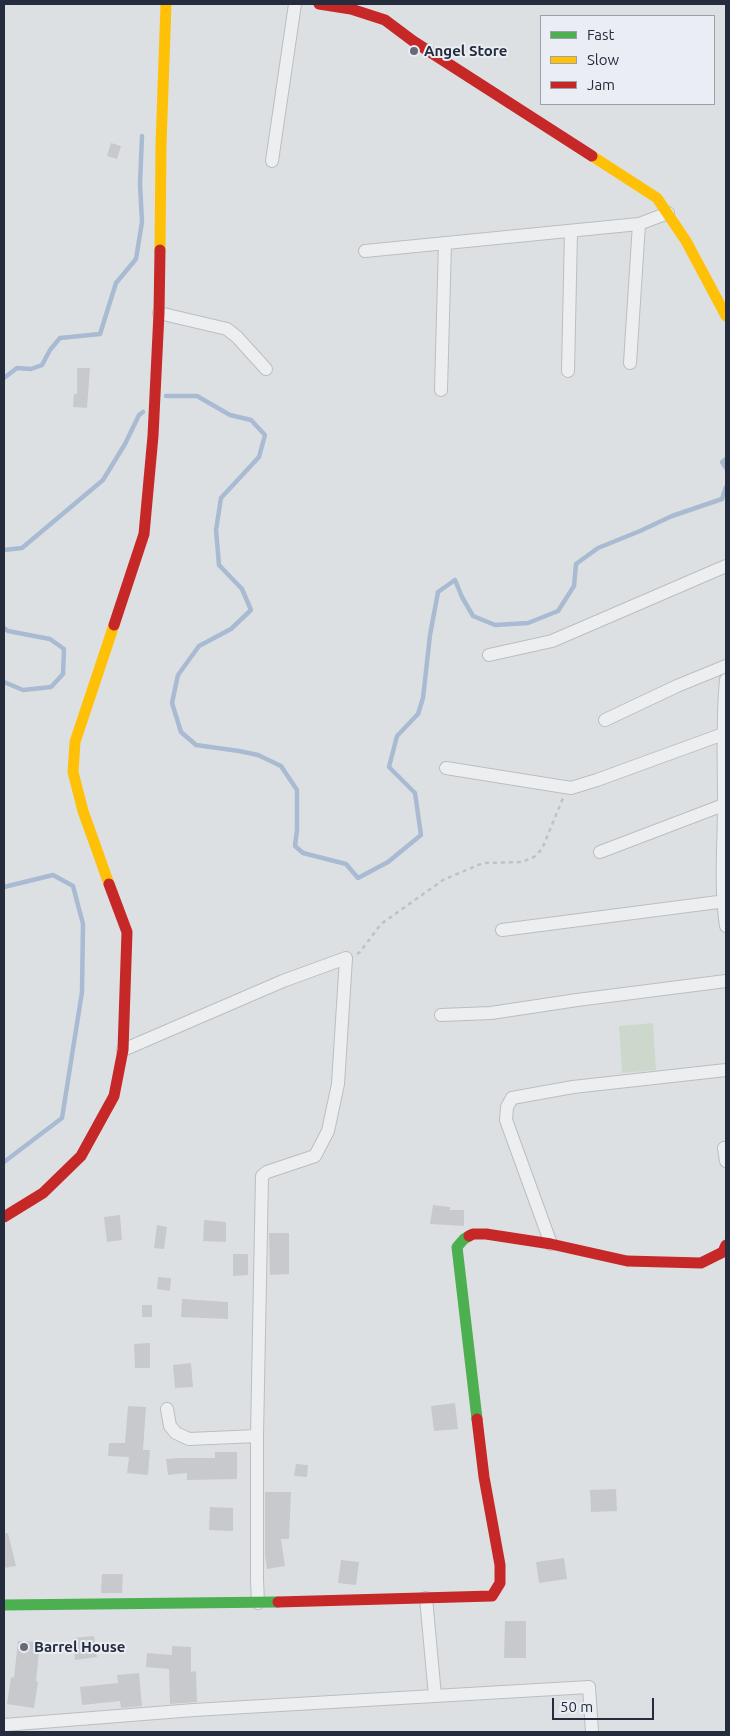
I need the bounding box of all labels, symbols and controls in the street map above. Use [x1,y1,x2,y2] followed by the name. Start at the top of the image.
[540,15,715,105] legend
[587,26,614,43] text: Fast
[424,42,507,60] place label: Angel Store
[408,45,420,57] marker: Angel Store
[587,51,619,68] text: Slow
[587,76,615,93] text: Jam
[34,1638,125,1656] place label: Barrel House
[18,1641,30,1653] marker: Barrel House
[555,1688,658,1720] scale bar
[560,1698,593,1715] text: 50 m

